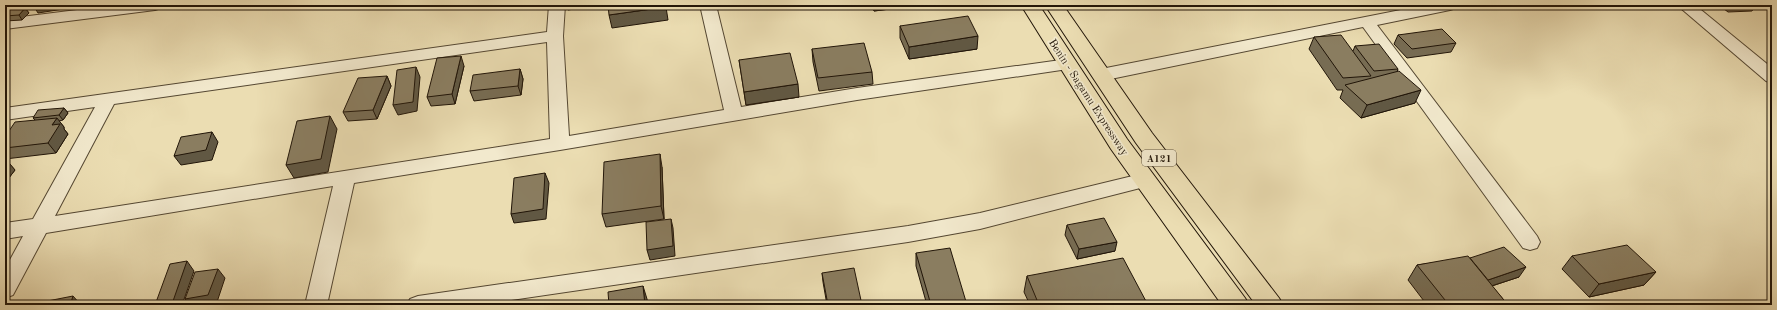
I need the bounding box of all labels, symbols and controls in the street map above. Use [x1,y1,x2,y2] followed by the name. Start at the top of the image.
[1046,38,1130,158] street label: Benin - Sagamu Expressway
[1142,150,1176,166] road number: A121

